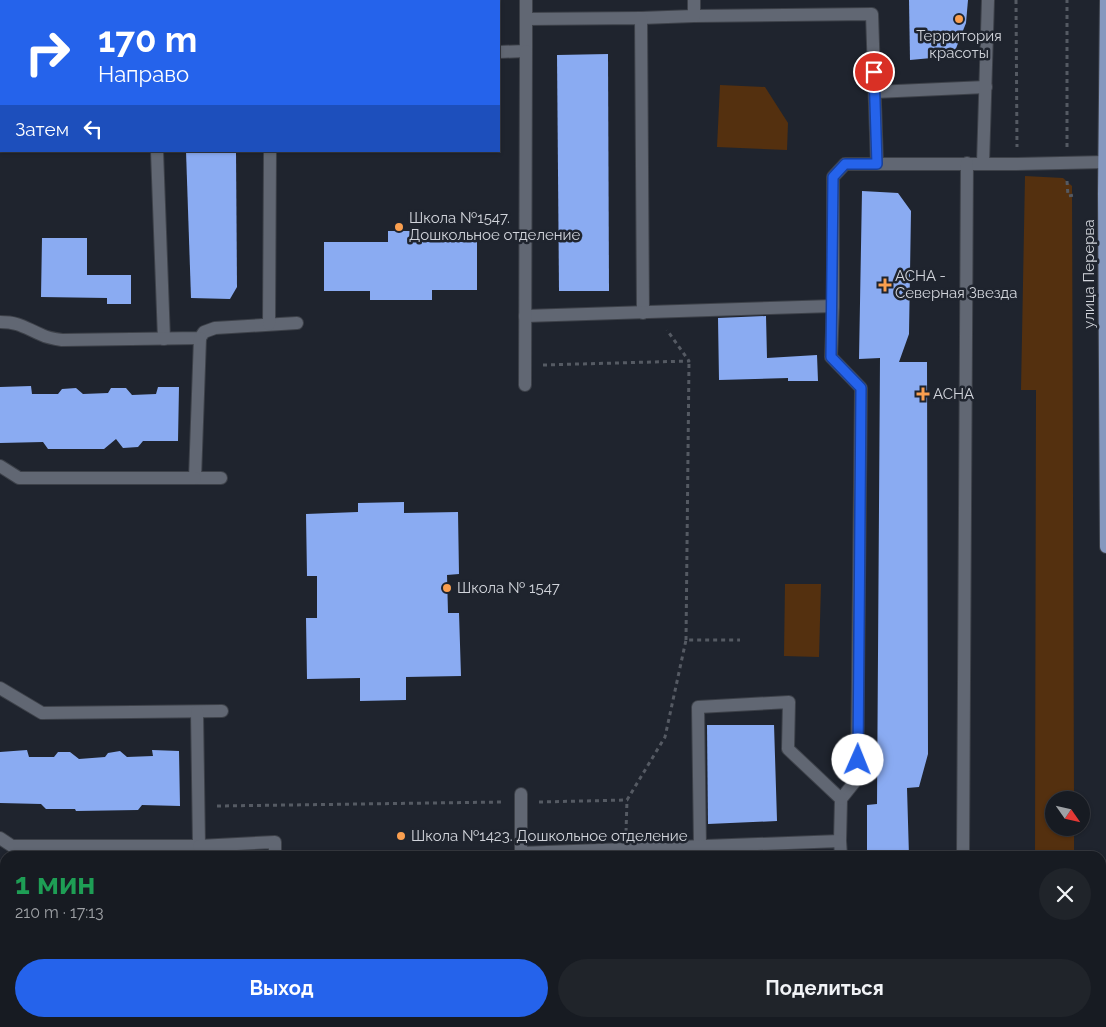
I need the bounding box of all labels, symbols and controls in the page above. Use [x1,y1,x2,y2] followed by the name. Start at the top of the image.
[953,13,965,25] marker: Территория красоты
[98,19,197,60] text: 170 m
[15,20,80,85] icon: right
[916,27,1002,62] place label: Территория красоты
[853,51,895,93] pin
[860,58,888,86] icon: arrive
[98,61,189,87] text: Направо
[79,115,107,143] icon: left
[15,118,69,140] text: Затем
[409,209,580,244] place label: Школа №1547. Дошкольное отделение
[1080,219,1098,329] street label: улица Перерва
[393,221,405,233] marker: Школа №1547. Дошкольное отделение
[895,267,1017,302] place label: АСНА - Северная Звезда
[879,279,891,291] marker: АСНА - Северная Звезда
[933,385,974,403] place label: АСНА
[917,388,929,400] marker: АСНА
[457,579,560,597] place label: Школа № 1547
[441,582,453,594] marker: Школа № 1547
[831,733,883,785] position arrow
[1045,791,1090,836] north arrow
[1045,791,1090,836] map controls
[411,827,688,845] place label: Школа №1423. Дошкольное отделение
[395,830,407,842] marker: Школа №1423. Дошкольное отделение
[15,866,95,901] text: 1 мин
[1039,868,1091,920] button: close
[15,903,104,922] text: 210 m · 17:13
[15,959,548,1017] button: Выход
[558,959,1091,1017] button: Поделиться

